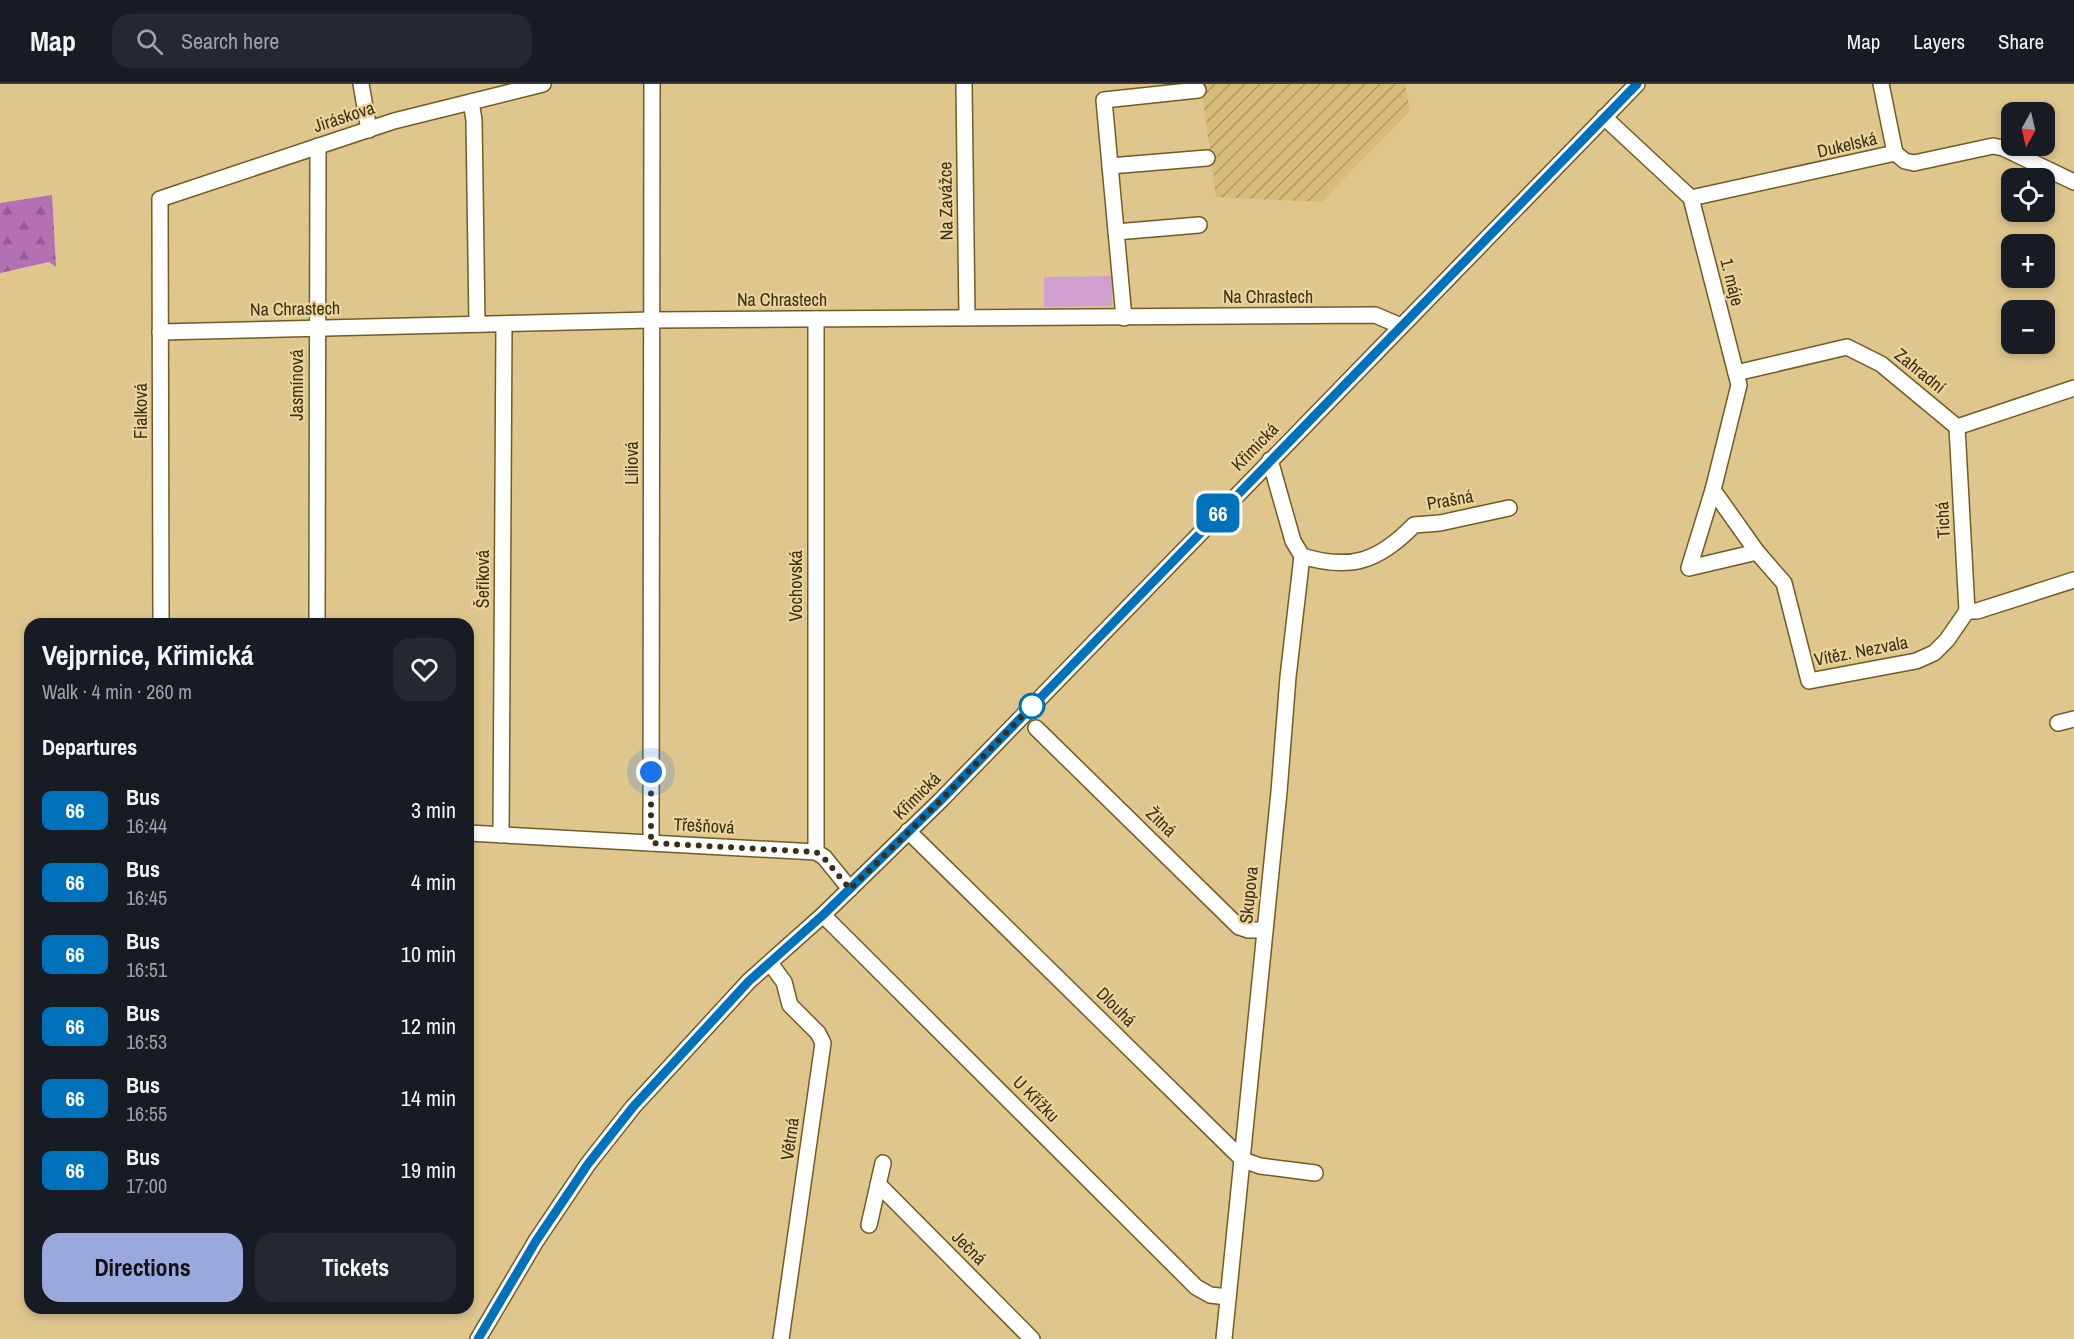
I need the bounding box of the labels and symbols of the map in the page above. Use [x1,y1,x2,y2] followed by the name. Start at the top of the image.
[310,95,378,138] street label: Jiráskova
[2001,102,2055,156] north arrow
[1815,126,1879,164] street label: Dukelská
[932,161,959,241] street label: Na Zavážce
[1715,255,1750,308] street label: 1. máje
[1223,284,1313,309] street label: Na Chrastech
[737,287,827,312] street label: Na Chrastech
[250,295,340,322] street label: Na Chrastech
[1889,342,1952,399] street label: Zahradní
[284,349,309,421] street label: Jasmínová
[128,383,153,439] street label: Fialková
[1225,417,1284,476] street label: Křimická
[619,441,644,485] street label: Liliová
[1425,483,1475,516] street label: Prašná
[1191,494,1245,532] line badge: 66
[1929,501,1956,539] street label: Tichá
[470,550,495,608] street label: Šeříková
[783,550,808,622] street label: Vochovská
[1812,629,1910,672] street label: Vítěz. Nezvala
[1019,693,1045,719] unlabelled marker
[636,757,666,787] your location
[887,766,946,825] street label: Křimická
[1141,801,1182,842] street label: Žitná
[673,811,735,840] street label: Třešňová
[1233,865,1264,925] street label: Skupova
[1091,981,1142,1032] street label: Dlouhá
[1008,1070,1065,1127] street label: U Křížku
[774,1116,805,1162] street label: Větrná
[947,1225,992,1270] street label: Ječná

